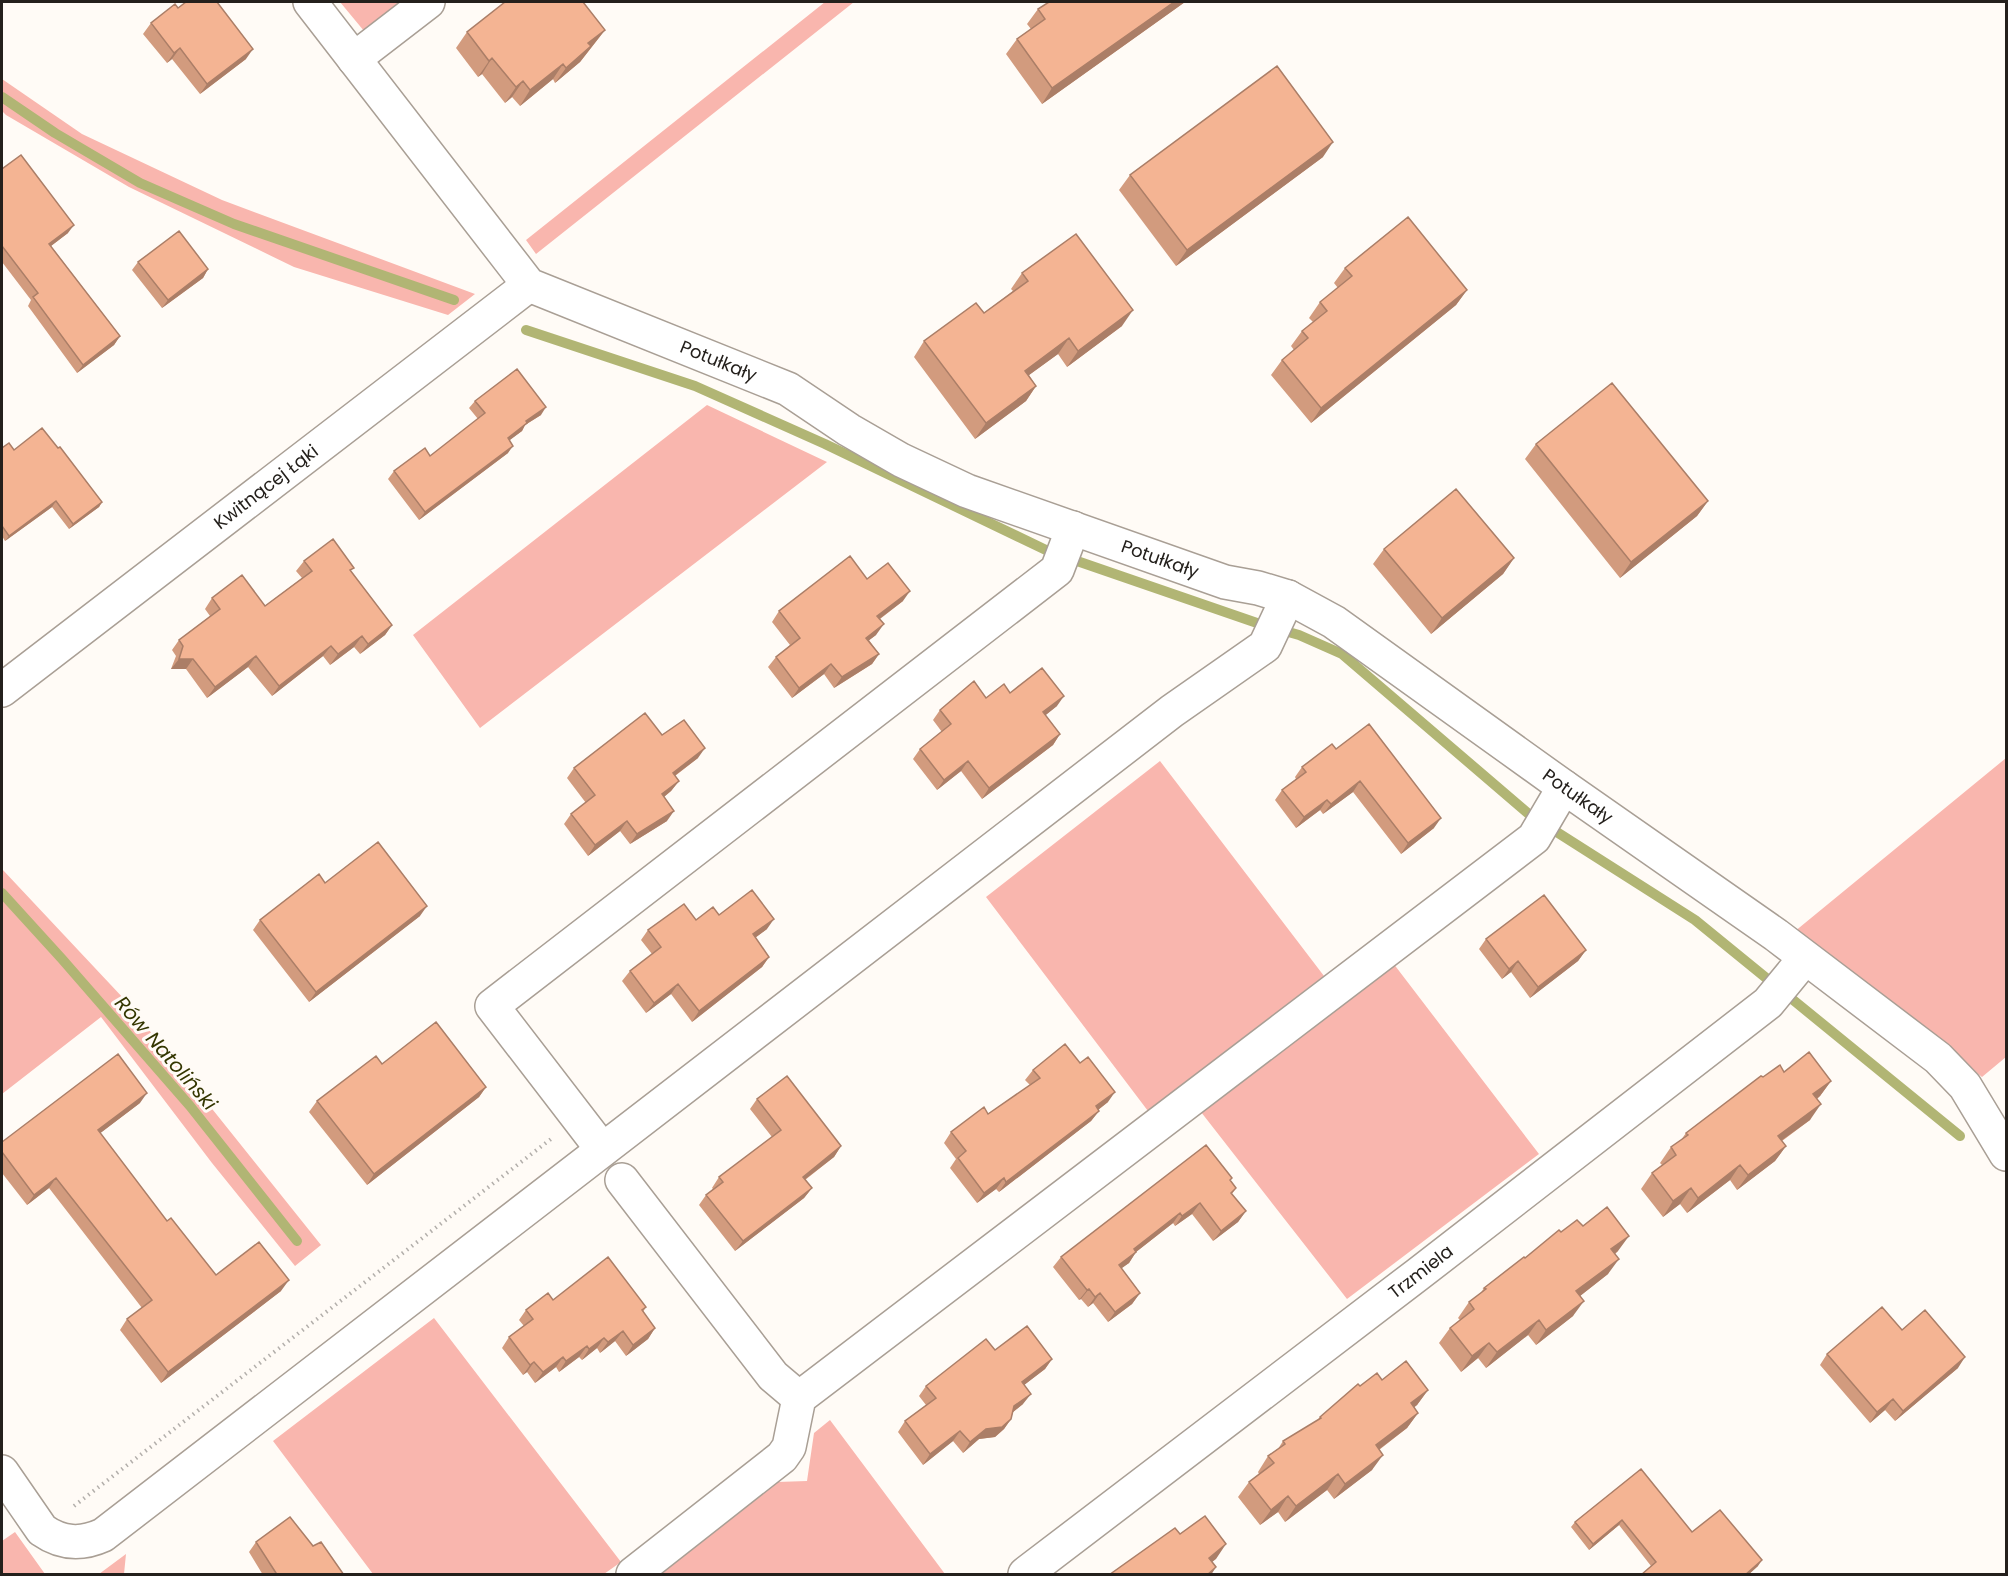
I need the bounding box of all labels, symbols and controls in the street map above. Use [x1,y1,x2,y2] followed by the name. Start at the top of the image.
[677,334,761,387] street label: Potułkały
[208,439,323,535] street label: Kwitnącej Łąki
[1118,533,1202,584] street label: Potułkały
[1538,763,1618,830] street label: Potułkały
[108,990,224,1117] water label: Rów Natoliński
[1383,1239,1458,1304] street label: Trzmiela

